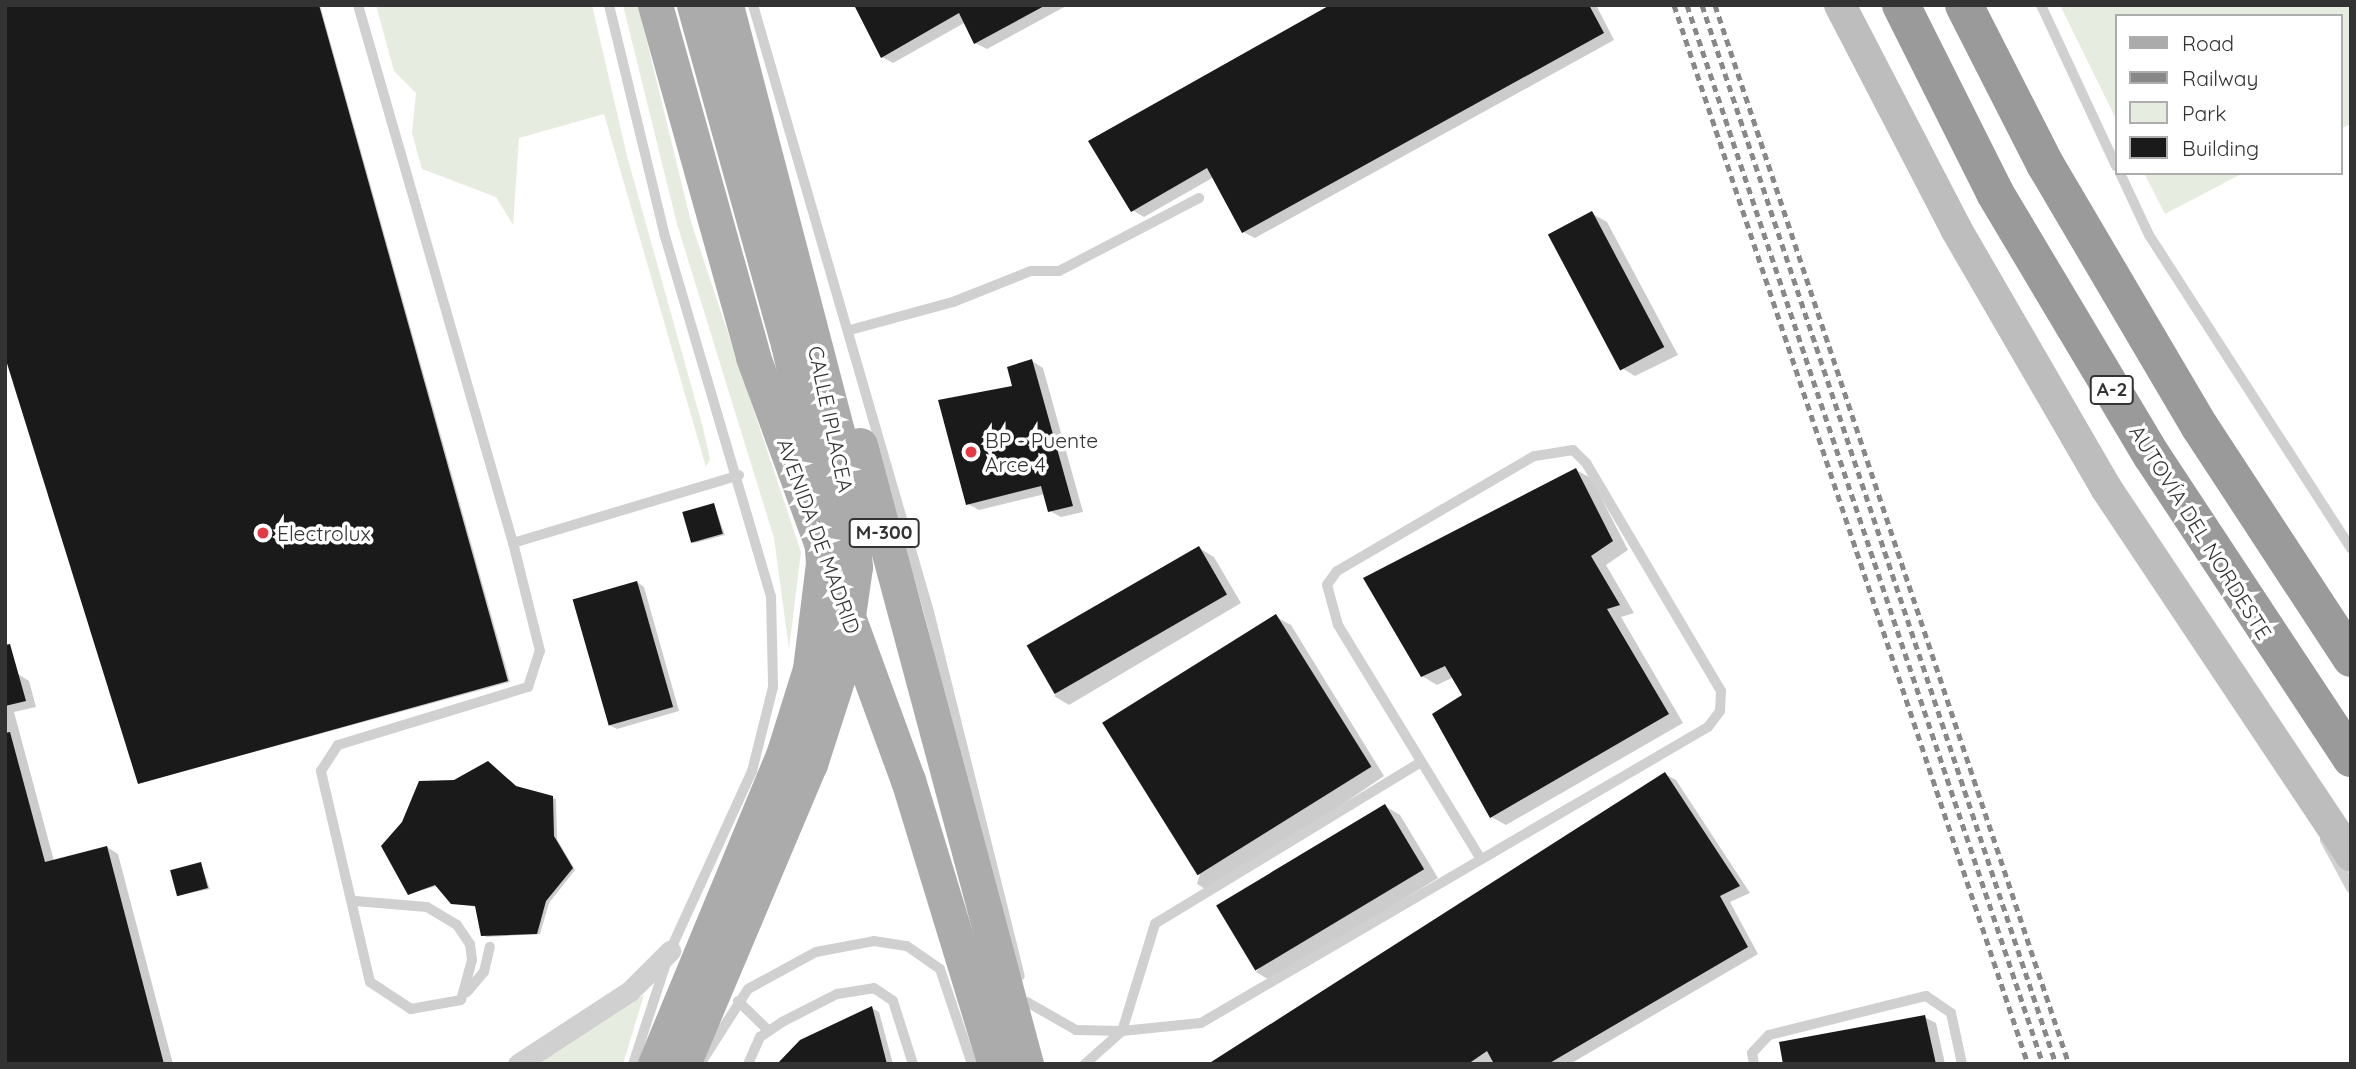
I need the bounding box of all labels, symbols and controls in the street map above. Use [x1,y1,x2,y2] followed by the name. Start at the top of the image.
[2114,14,2342,175] legend
[2182,30,2234,56] text: Road
[2182,65,2258,91] text: Railway
[2182,100,2226,126] text: Park
[2182,135,2259,161] text: Building
[803,344,859,494] street label: CALLE IPLACEA
[2089,374,2135,406] road number: A-2
[2125,420,2277,644] street label: AUTOVÍA DEL NORDESTE
[985,427,1098,477] place label: BP - Puente Arce 4
[772,435,866,637] street label: AVENIDA DE MADRID
[963,444,979,460] marker: BP - Puente Arce 4
[847,518,921,548] road number: M-300
[277,520,371,546] place label: Electrolux
[255,525,271,541] marker: Electrolux

